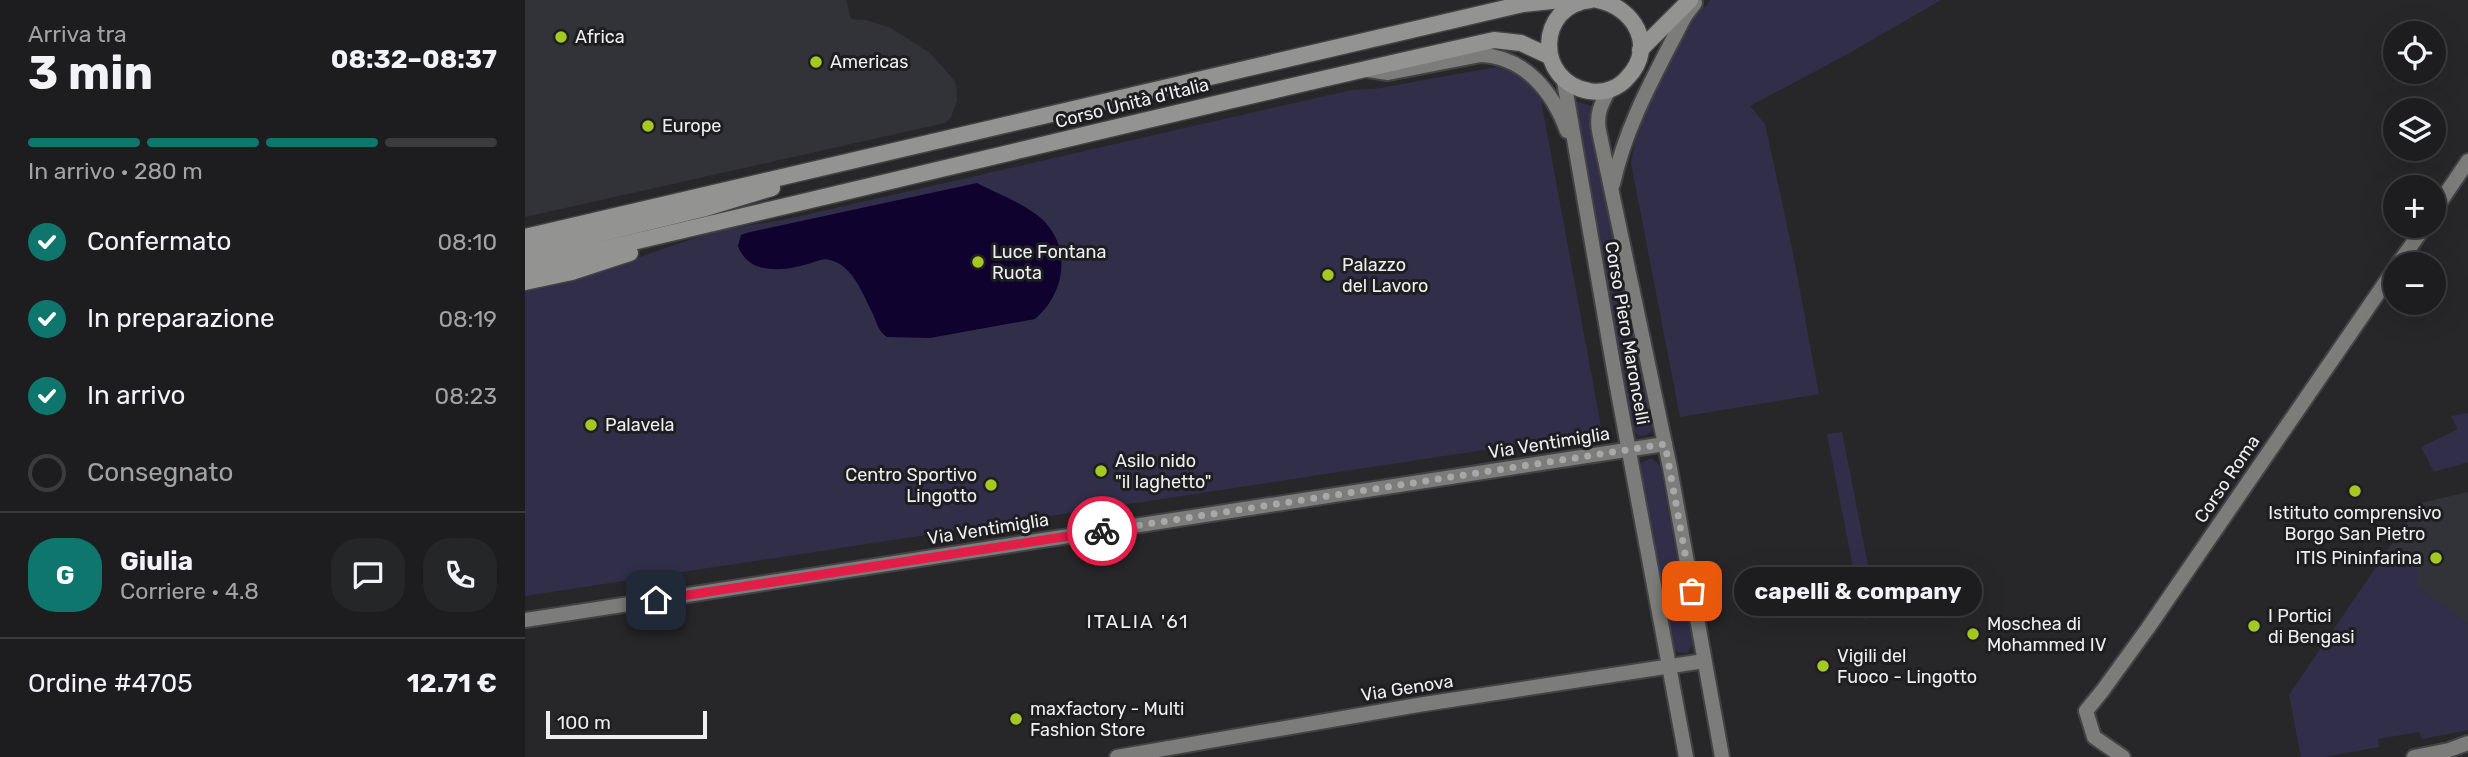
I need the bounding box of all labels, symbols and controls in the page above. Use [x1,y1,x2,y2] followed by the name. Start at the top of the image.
[28,20,127,48] text: Arriva tra
[2383,21,2446,315] map controls
[2383,21,2446,84] button: locate
[575,26,625,48] place label: Africa
[553,29,569,45] marker: Africa
[331,44,497,75] text: 08:32–08:37
[28,46,153,101] text: 3 min
[830,51,908,73] place label: Americas
[808,54,824,70] marker: Americas
[1053,73,1211,133] street label: Corso Unità d'Italia
[2383,98,2446,161] button: layers
[662,115,721,137] place label: Europe
[640,118,656,134] marker: Europe
[28,157,203,185] text: In arrivo · 280 m
[2383,175,2446,238] button: +
[28,223,66,261] icon: check
[87,226,231,257] text: Confermato
[437,228,497,256] text: 08:10
[1600,240,1654,426] street label: Corso Piero Maroncelli
[992,241,1106,284] place label: Luce Fontana Ruota
[2383,252,2446,315] button: −
[970,254,986,270] marker: Luce Fontana Ruota
[1342,254,1428,297] place label: Palazzo del Lavoro
[1320,267,1336,283] marker: Palazzo del Lavoro
[28,300,66,338] icon: check
[87,303,275,334] text: In preparazione
[438,305,497,333] text: 08:19
[28,377,66,415] icon: check
[87,380,185,411] text: In arrivo
[435,382,497,410] text: 08:23
[605,414,674,436] place label: Palavela
[583,417,599,433] marker: Palavela
[1487,423,1611,463] street label: Via Ventimiglia
[2190,431,2264,527] street label: Corso Roma
[1115,450,1212,493] place label: Asilo nido "il laghetto"
[87,457,233,488] text: Consegnato
[1093,463,1109,479] marker: Asilo nido "il laghetto"
[845,464,977,507] place label: Centro Sportivo Lingotto
[983,477,999,493] marker: Centro Sportivo Lingotto
[2347,483,2363,499] marker: Istituto comprensivo Borgo San Pietro
[1067,496,1137,566] courier
[2268,502,2442,545] place label: Istituto comprensivo Borgo San Pietro
[926,509,1050,549] street label: Via Ventimiglia
[1083,512,1121,550] icon: bike
[331,538,405,612] button: chat
[423,538,497,612] button: phone
[120,546,193,577] text: Giulia
[2295,547,2422,569] place label: ITIS Pininfarina
[2428,550,2444,566] marker: ITIS Pininfarina
[56,560,74,591] text: G
[1662,561,1722,621] pin
[1734,566,1983,616] callout: capelli & company
[626,570,686,630] pin
[1673,572,1711,610] icon: bag
[120,577,259,605] text: Corriere · 4.8
[1755,577,1961,605] text: capelli & company
[637,581,675,619] icon: home
[2268,605,2355,648] place label: I Portici di Bengasi
[1087,610,1189,633] district label: ITALIA '61
[1987,613,2107,656] place label: Moschea di Mohammed IV
[2246,618,2262,634] marker: I Portici di Bengasi
[1965,626,1981,642] marker: Moschea di Mohammed IV
[1837,645,1977,688] place label: Vigili del Fuoco - Lingotto
[1815,658,1831,674] marker: Vigili del Fuoco - Lingotto
[28,668,193,699] text: Ordine #4705
[407,668,497,699] text: 12.71 €
[1359,670,1455,706] street label: Via Genova
[1030,698,1184,741] place label: maxfactory - Multi Fashion Store
[546,708,707,740] scale bar
[557,711,611,734] text: 100 m
[1008,711,1024,727] marker: maxfactory - Multi Fashion Store

